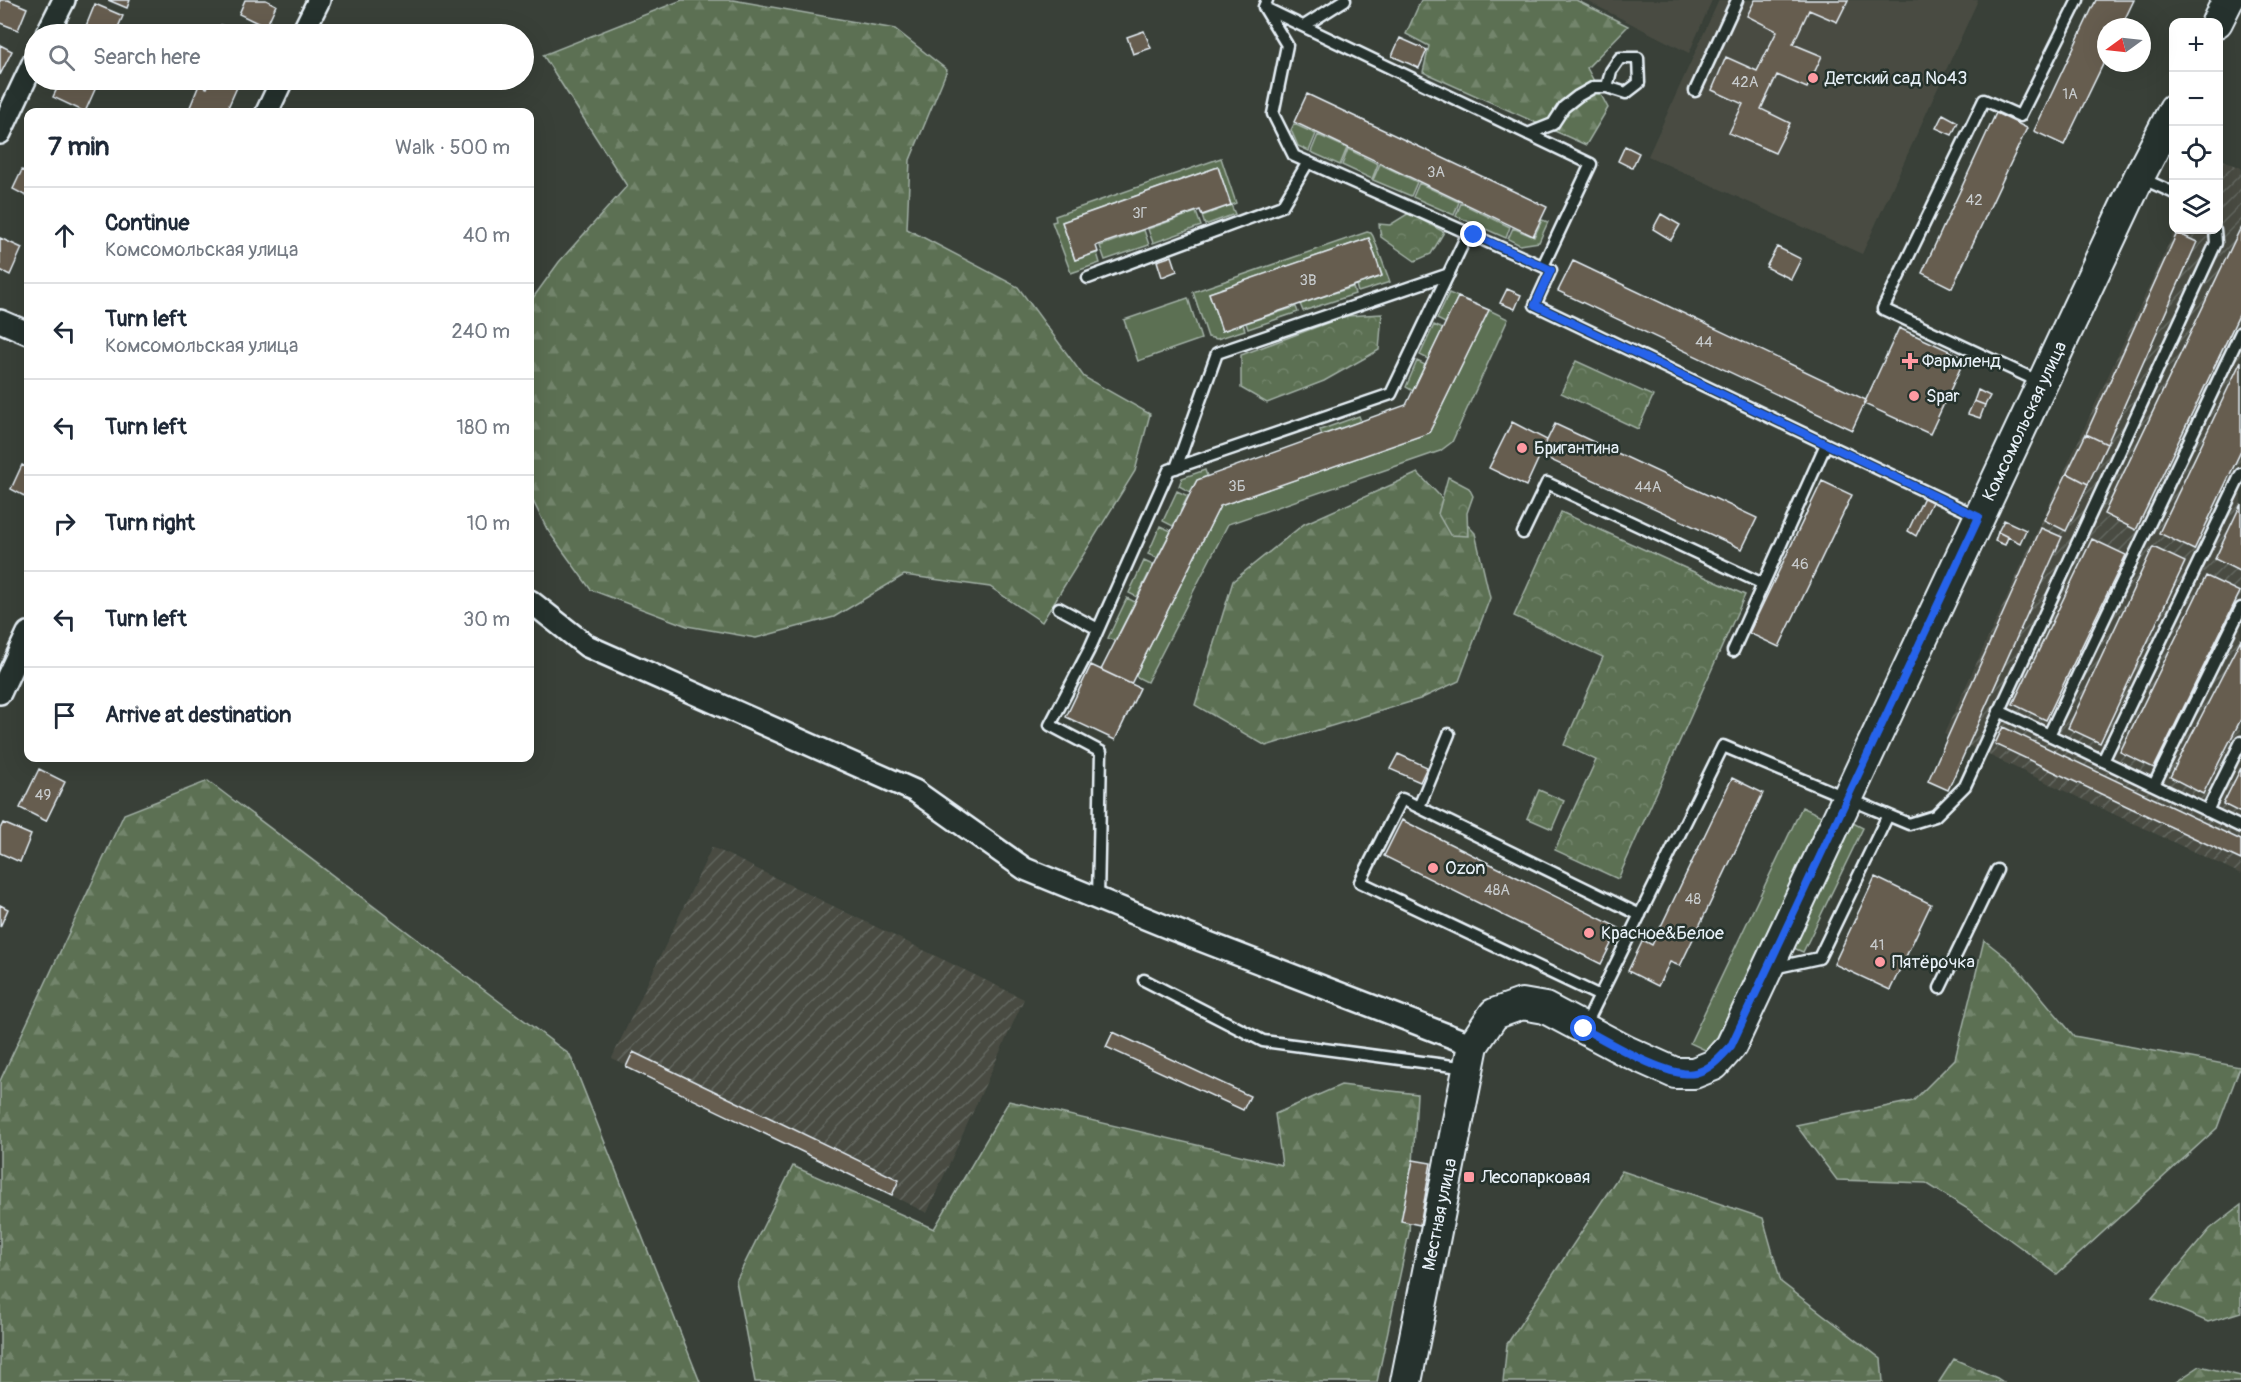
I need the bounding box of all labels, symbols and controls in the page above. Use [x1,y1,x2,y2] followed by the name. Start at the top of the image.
[2097,18,2151,72] north arrow
[2169,18,2223,234] map controls
[2169,18,2223,72] button: +
[24,24,534,90] search box
[45,41,78,74] icon: search
[93,43,200,71] text: Search here
[1824,67,1967,90] place label: Детский сад №43
[1806,71,1820,85] marker: Детский сад №43
[2169,72,2223,126] button: −
[1732,73,1759,92] house number: 42А
[2062,85,2078,104] house number: 1А
[2169,126,2223,180] button: locate
[48,131,110,163] text: 7 min
[395,135,510,160] text: Walk · 500 m
[1427,163,1445,182] house number: 3А
[2169,180,2223,234] button: layers
[1965,191,1983,210] house number: 42
[1132,204,1148,223] house number: 3Г
[105,209,189,237] text: Continue
[48,219,81,252] icon: ahead
[1460,221,1486,247] route end
[463,223,510,248] text: 40 m
[105,237,298,262] text: Комсомольская улица
[1300,271,1316,290] house number: 3В
[105,305,187,333] text: Turn left
[48,315,81,348] icon: left
[451,319,510,344] text: 240 m
[105,333,298,358] text: Комсомольская улица
[1695,333,1713,352] house number: 44
[1977,337,2072,505] street label: Комсомольская улица
[1922,350,2001,373] place label: Фармленд
[1903,354,1917,368] marker: Фармленд
[1926,385,1960,408] place label: Spar
[1907,389,1921,403] marker: Spar
[48,411,81,444] icon: left
[105,413,187,441] text: Turn left
[456,415,510,440] text: 180 m
[1534,437,1619,460] place label: Бригантина
[1515,441,1529,455] marker: Бригантина
[1228,477,1246,496] house number: 3Б
[1634,478,1662,497] house number: 44А
[48,507,81,540] icon: right
[105,509,195,537] text: Turn right
[466,511,510,536] text: 10 m
[1791,555,1809,574] house number: 46
[48,603,81,636] icon: left
[105,605,187,633] text: Turn left
[463,607,510,632] text: 30 m
[48,699,81,732] icon: arrive
[105,701,291,729] text: Arrive at destination
[35,786,51,805] house number: 49
[1445,857,1485,880] place label: Ozon
[1426,861,1440,875] marker: Ozon
[1484,881,1510,900] house number: 48А
[1685,890,1702,909] house number: 48
[1601,922,1724,945] place label: Красное&Белое
[1582,926,1596,940] marker: Красное&Белое
[1870,936,1884,955] house number: 41
[1892,951,1975,974] place label: Пятёрочка
[1873,955,1887,969] marker: Пятёрочка
[1570,1015,1596,1041] route start
[1417,1156,1462,1273] street label: Местная улица
[1480,1166,1590,1189] place label: Лесопарковая
[1462,1170,1476,1184] marker: Лесопарковая

